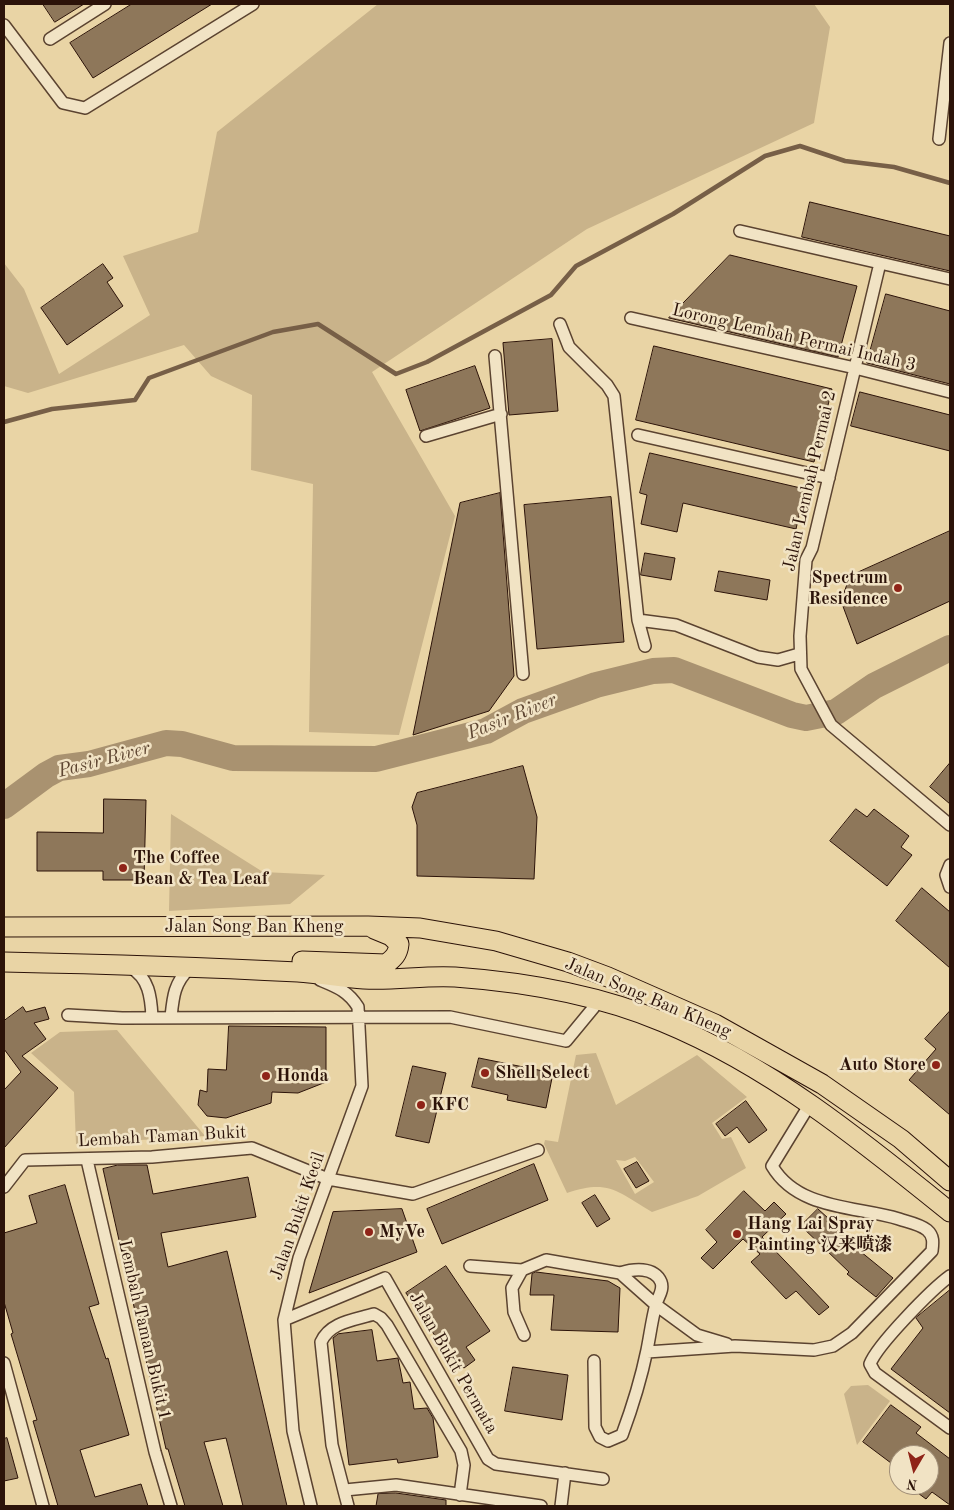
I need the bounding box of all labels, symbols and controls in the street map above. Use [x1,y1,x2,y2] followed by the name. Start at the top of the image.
[670,299,918,377] street label: Lorong Lembah Permai Indah 3
[779,388,841,574] street label: Jalan Lembah Permai 2
[808,567,888,610] place label: Spectrum Residence
[892,582,904,594] marker: Spectrum Residence
[464,689,560,745] water label: Pasir River
[55,737,153,783] water label: Pasir River
[133,847,268,890] place label: The Coffee Bean & Tea Leaf
[117,862,129,874] marker: The Coffee Bean & Tea Leaf
[165,916,343,938] street label: Jalan Song Ban Kheng
[561,953,735,1043] street label: Jalan Song Ban Kheng
[839,1054,926,1076] place label: Auto Store
[930,1059,942,1071] marker: Auto Store
[495,1062,590,1084] place label: Shell Select
[276,1065,329,1087] place label: Honda
[479,1067,491,1079] marker: Shell Select
[260,1070,272,1082] marker: Honda
[431,1094,469,1116] place label: KFC
[415,1099,427,1111] marker: KFC
[77,1122,247,1152] street label: Lembah Taman Bukit
[266,1149,330,1283] street label: Jalan Bukit Kecil
[747,1213,892,1256] place label: Hang Lai Spray Painting 汉来喷漆
[379,1221,425,1243] place label: MyVe
[363,1226,375,1238] marker: MyVe
[731,1228,743,1240] marker: Hang Lai Spray Painting 汉来喷漆
[113,1238,175,1422] street label: Lembah Taman Bukit 1
[404,1288,502,1438] street label: Jalan Bukit Permata
[889,1445,939,1495] north arrow
[906,1476,918,1492] text: N

